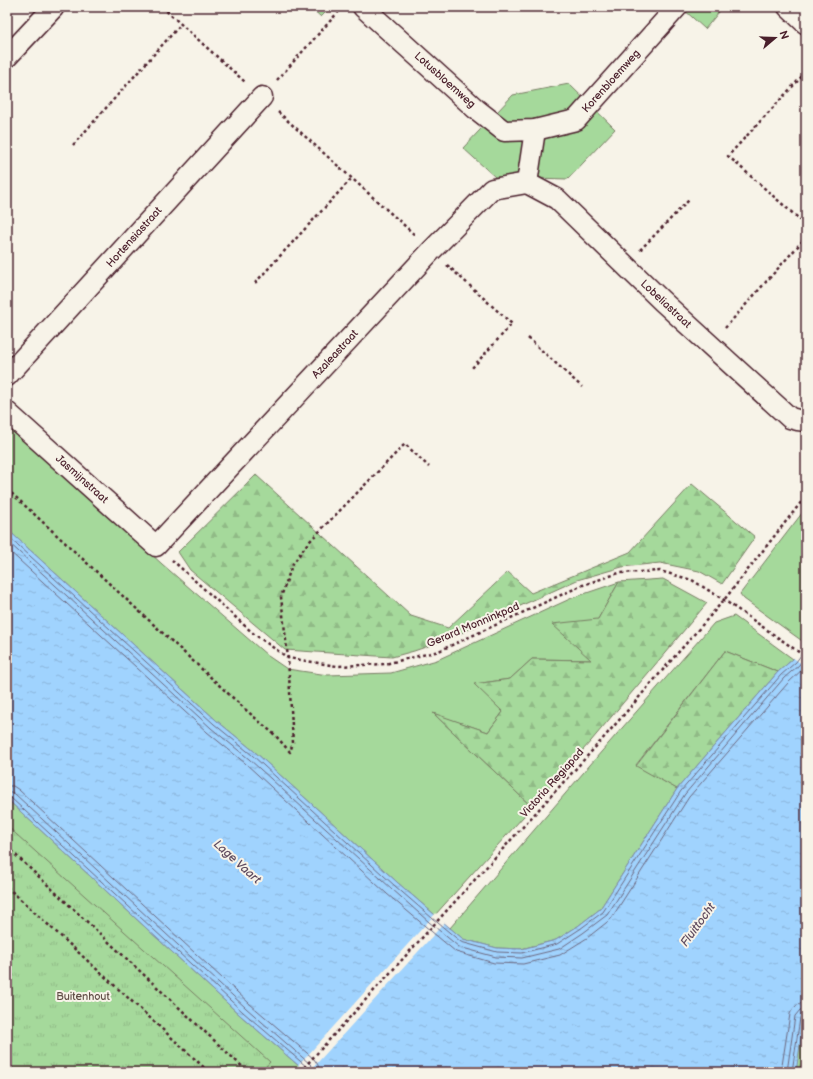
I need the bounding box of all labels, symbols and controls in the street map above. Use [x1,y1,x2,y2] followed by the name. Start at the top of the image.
[755,18,795,58] north arrow
[776,29,791,41] text: N
[579,47,643,115] street label: Korenbloemweg
[412,49,478,111] street label: Lotusbloemweg
[103,204,165,270] street label: Hortensiastraat
[638,277,695,331] street label: Lobeliastraat
[309,327,361,381] street label: Azaleastraat
[53,452,111,506] street label: Jasmijnstraat
[425,600,521,650] street label: Gerard Monninkpad
[518,746,586,820] street label: Victoria Regiapad
[210,837,264,887] water label: Lage Vaart
[677,900,719,950] water label: Fluittocht
[56,990,110,1003] park label: Buitenhout

